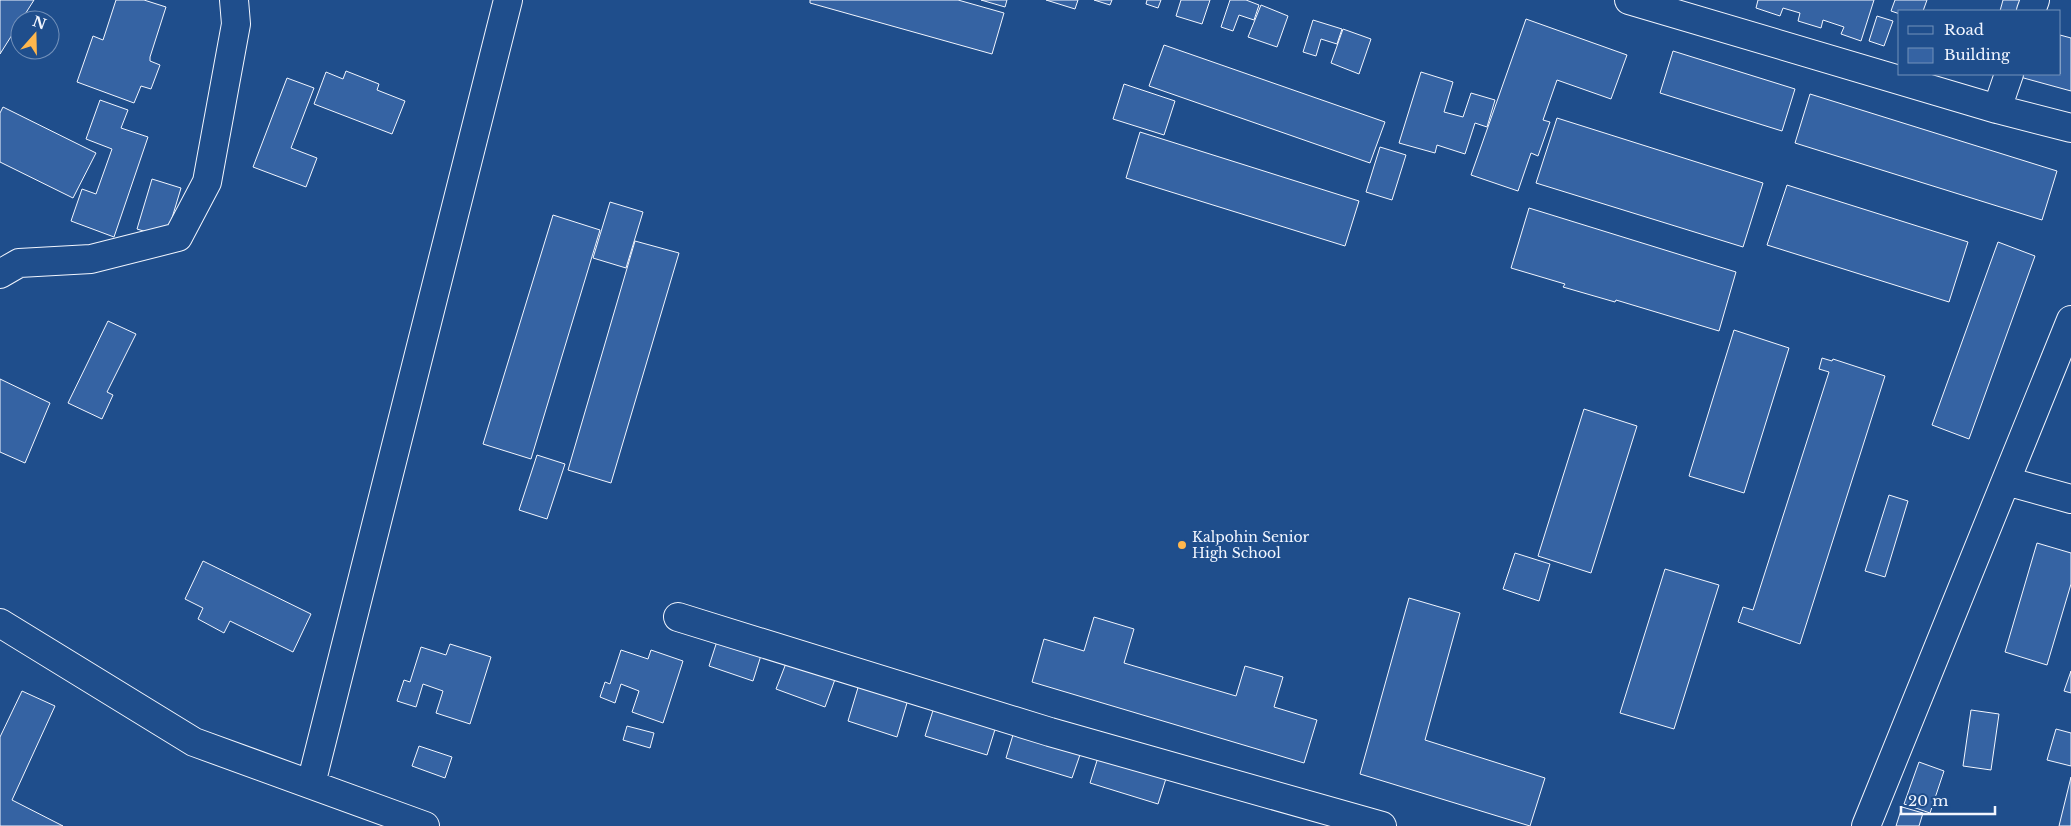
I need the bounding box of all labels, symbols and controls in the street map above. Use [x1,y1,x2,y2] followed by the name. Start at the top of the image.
[10,10,60,60] north arrow
[1898,10,2061,75] legend
[30,12,49,33] text: N
[1944,20,1984,39] text: Road
[1944,45,2011,64] text: Building
[1192,528,1310,562] place label: Kalpohin Senior High School
[1176,539,1188,551] marker: Kalpohin Senior High School
[1901,784,1995,816] scale bar
[1908,791,1948,810] text: 20 m

